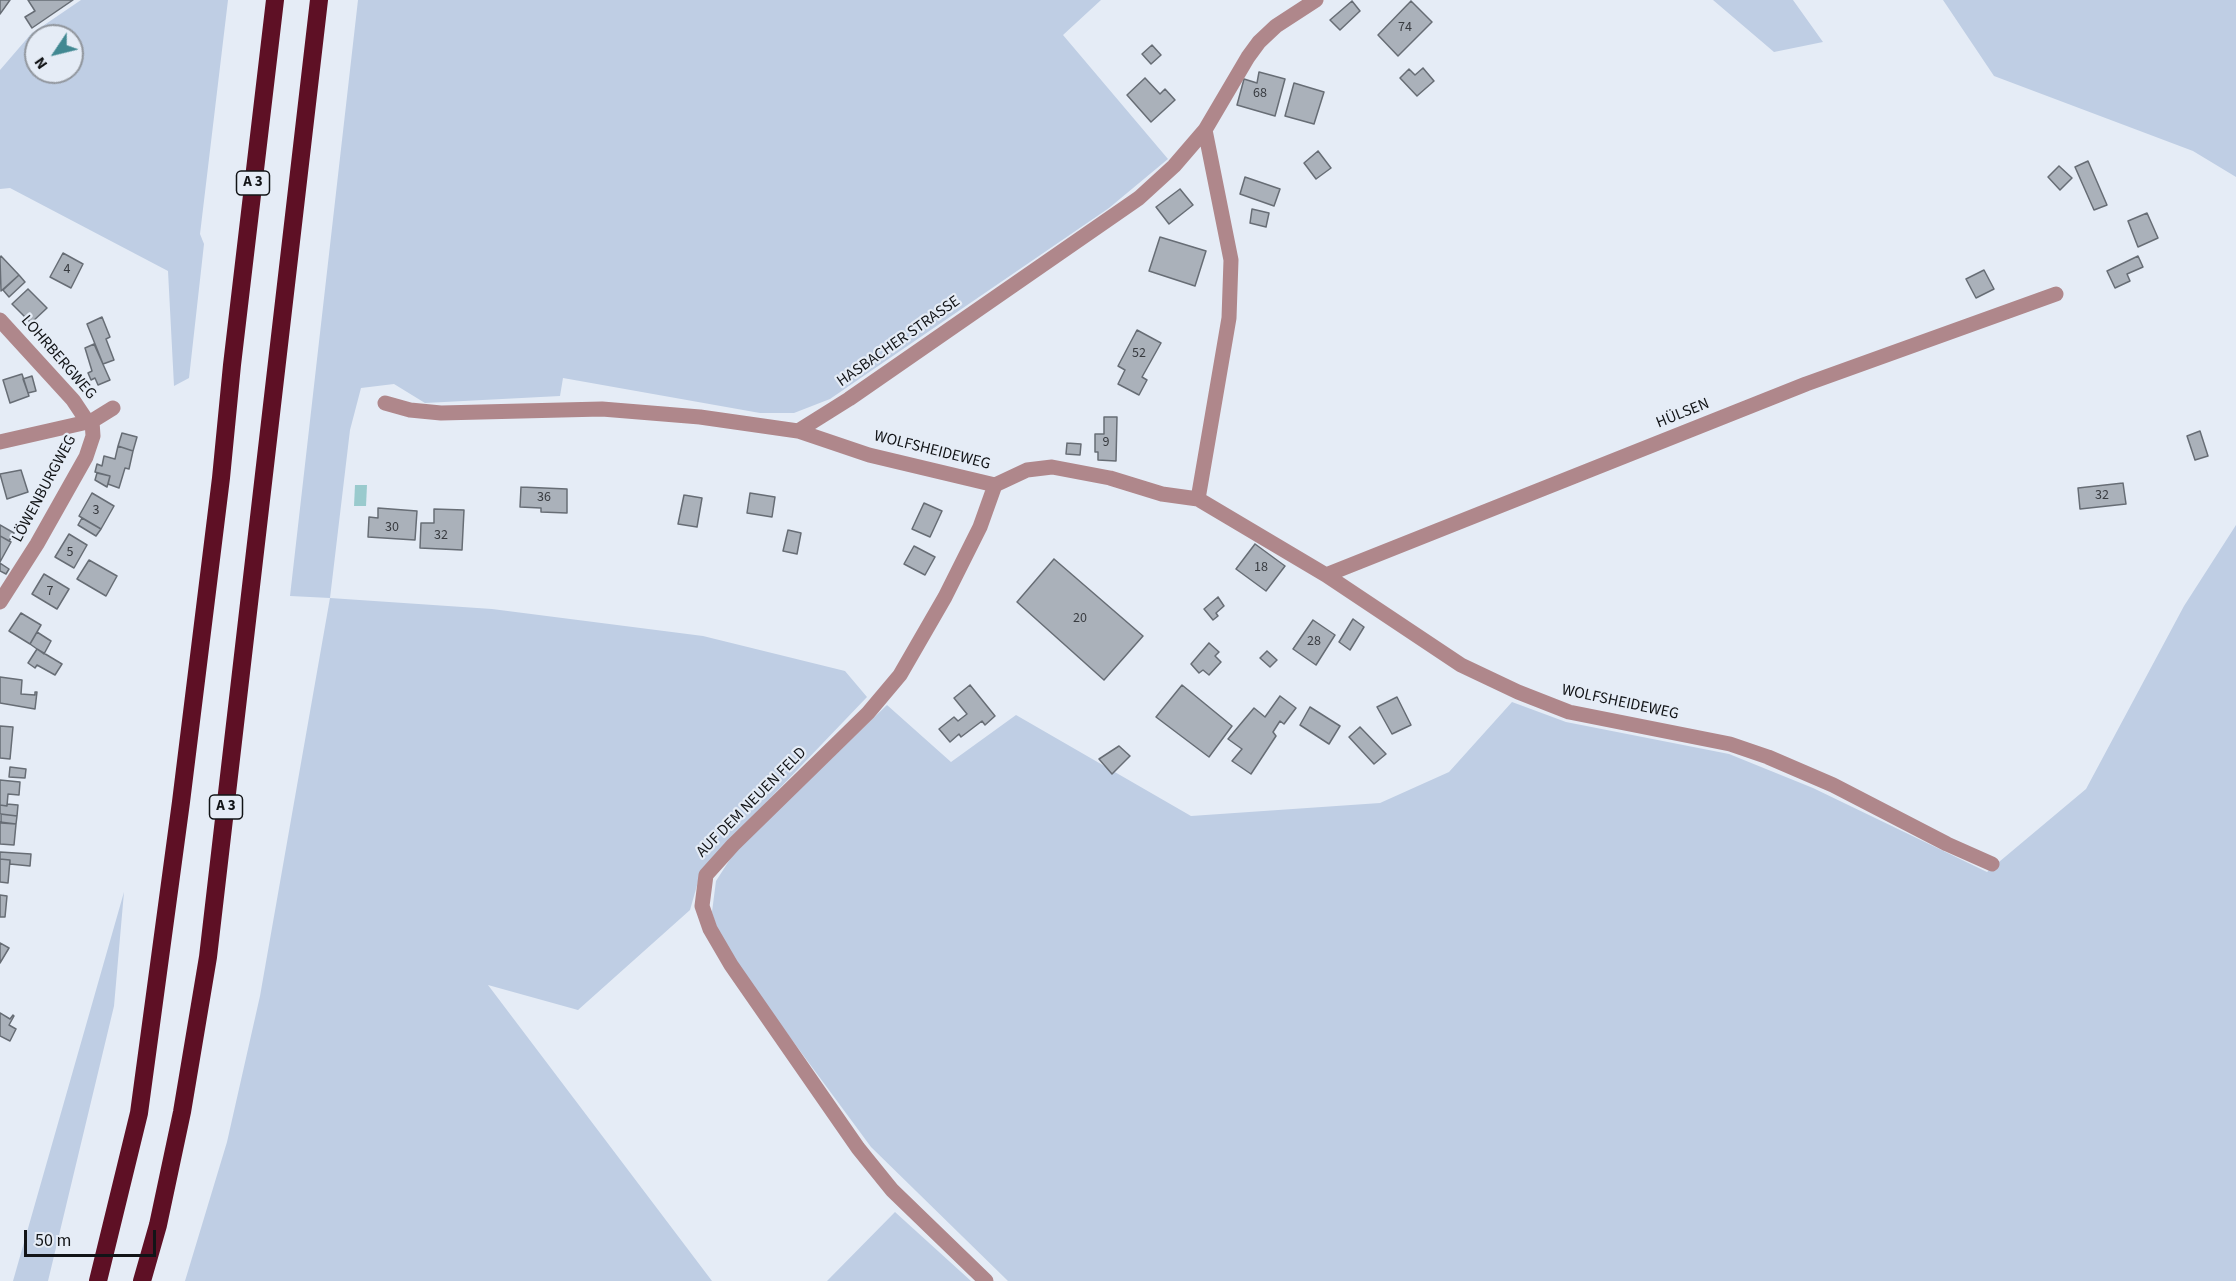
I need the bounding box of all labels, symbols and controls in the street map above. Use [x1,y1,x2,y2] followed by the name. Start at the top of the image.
[1398,20,1412,36] house number: 74
[24,24,84,84] north arrow
[29,53,53,74] text: N
[1253,86,1267,102] house number: 68
[236,171,270,195] road number: A 3
[64,262,70,278] house number: 4
[834,292,964,392] street label: HASBACHER STRASSE
[16,312,100,404] street label: LOHRBERGWEG
[1132,346,1146,362] house number: 52
[1654,395,1712,433] street label: HÜLSEN
[872,427,992,475] street label: WOLFSHEIDEWEG
[9,432,81,546] street label: LÖWENBURGWEG
[1103,435,1109,451] house number: 9
[2095,488,2109,504] house number: 32
[537,490,551,506] house number: 36
[93,503,99,519] house number: 3
[385,520,399,536] house number: 30
[434,528,448,544] house number: 32
[67,545,73,561] house number: 5
[1254,560,1268,576] house number: 18
[47,584,53,600] house number: 7
[1073,611,1087,627] house number: 20
[1307,634,1321,650] house number: 28
[1560,681,1680,725] street label: WOLFSHEIDEWEG
[693,744,811,862] street label: AUF DEM NEUEN FELD
[210,795,242,819] road number: A 3
[27,1218,159,1256] scale bar
[35,1228,71,1253] text: 50 m

